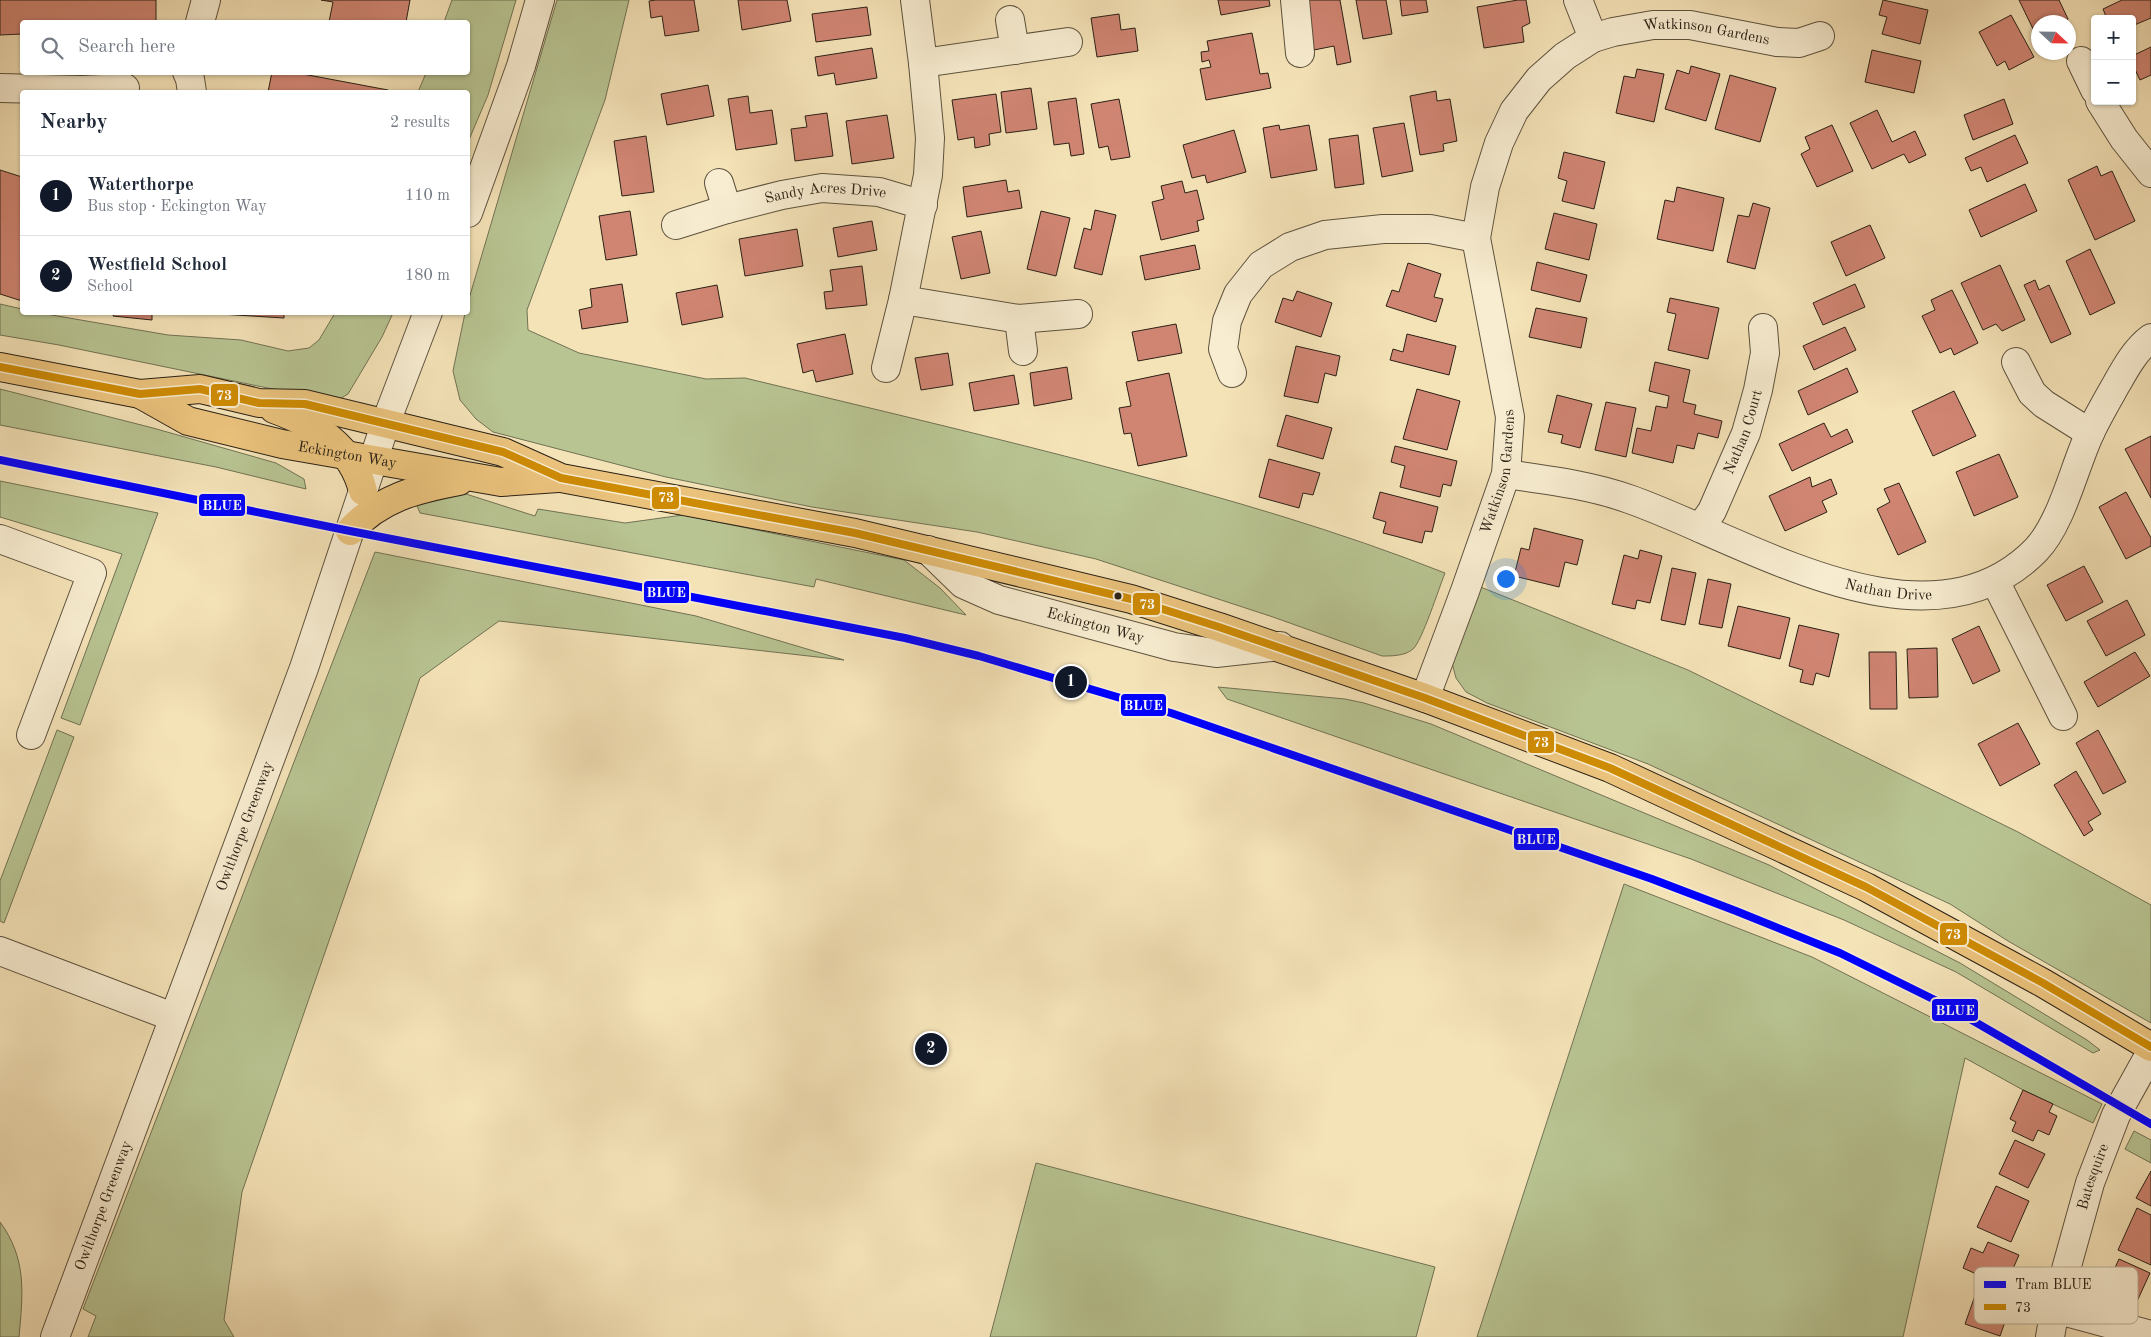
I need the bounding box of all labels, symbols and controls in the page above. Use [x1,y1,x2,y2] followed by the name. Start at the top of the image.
[2031,15,2076,60] north arrow
[2091,15,2136,105] map controls
[2091,15,2136,60] button: +
[1642,17,1771,48] street label: Watkinson Gardens
[20,20,470,75] search box
[38,34,66,62] icon: search
[78,38,175,57] text: Search here
[2091,60,2136,105] button: −
[40,112,108,133] text: Nearby
[390,115,450,131] text: 2 results
[87,176,194,195] text: Waterthorpe
[763,180,888,207] street label: Sandy Acres Drive
[51,188,61,204] text: 1
[405,188,450,204] text: 110 m
[87,199,267,215] text: Bus stop · Eckington Way
[87,256,227,275] text: Westfield School
[51,268,61,284] text: 2
[405,268,450,284] text: 180 m
[87,279,133,295] text: School
[210,383,239,407] line badge: 73
[1721,388,1765,477] street label: Nathan Court
[216,389,232,403] text: 73
[1478,408,1518,536] street label: Watkinson Gardens
[297,439,398,471] street label: Eckington Way
[651,486,680,510] line badge: 73
[658,491,674,505] text: 73
[198,493,246,517] line badge: BLUE
[202,499,242,513] text: BLUE
[1493,566,1519,592] your location
[1843,577,1932,603] street label: Nathan Drive
[643,580,690,604] line badge: BLUE
[646,586,686,600] text: BLUE
[1113,591,1123,601] unlabelled marker
[1132,592,1161,616] line badge: 73
[1139,598,1155,612] text: 73
[1045,606,1146,646] street label: Eckington Way
[1055,663,1087,701] pin: 1
[1120,693,1167,717] line badge: BLUE
[1123,699,1163,713] text: BLUE
[1527,730,1555,754] line badge: 73
[1533,736,1549,750] text: 73
[214,759,276,893] street label: Owlthorpe Greenway
[1513,827,1560,851] line badge: BLUE
[1516,833,1556,847] text: BLUE
[1939,922,1968,946] line badge: 73
[1945,928,1961,942] text: 73
[1931,998,1979,1022] line badge: BLUE
[1935,1004,1975,1018] text: BLUE
[915,1030,947,1068] pin: 2
[73,1139,135,1273] street label: Owlthorpe Greenway
[2075,1142,2112,1212] street label: Batesquire
[1974,1267,2138,1324] legend
[2015,1278,2091,1292] text: Tram BLUE
[2015,1301,2031,1315] text: 73

